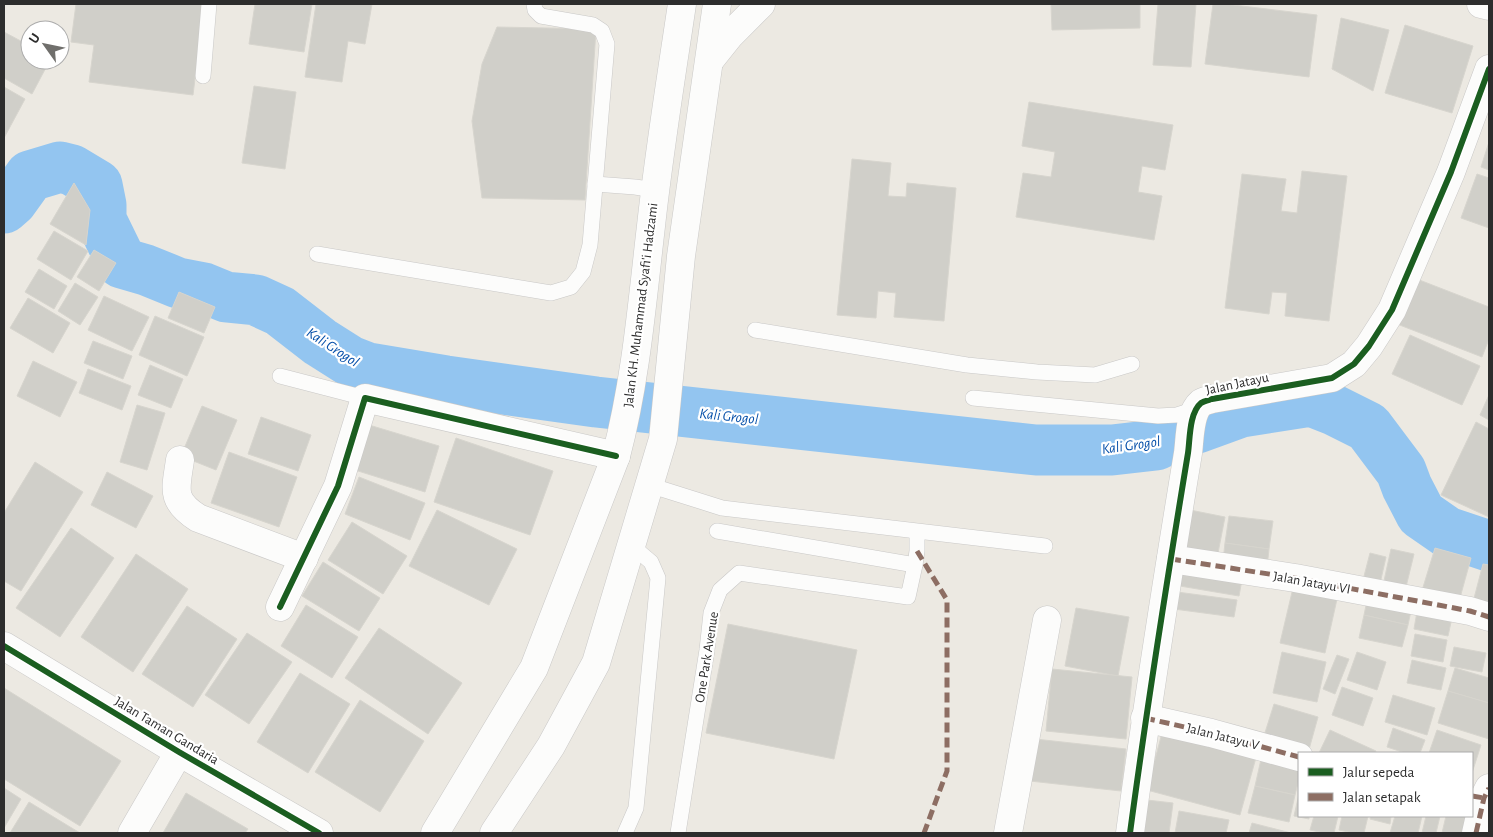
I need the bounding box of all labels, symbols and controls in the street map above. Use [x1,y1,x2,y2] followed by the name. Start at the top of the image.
[20,20,70,70] north arrow
[27,31,43,46] text: U
[622,202,660,408] street label: Jalan KH. Muhammad Syafi'i Hadzami
[304,325,362,370] water label: Kali Grogol
[1204,370,1270,398] street label: Jalan Jatayu
[699,406,759,427] water label: Kali Grogol
[1101,434,1162,457] water label: Kali Grogol
[1272,569,1352,597] street label: Jalan Jatayu VI
[693,611,721,704] street label: One Park Avenue
[112,694,222,768] street label: Jalan Taman Gandaria
[1185,721,1261,753] street label: Jalan Jatayu V
[1298,752,1473,817] legend
[1343,765,1415,780] text: Jalur sepeda
[1343,790,1421,805] text: Jalan setapak

